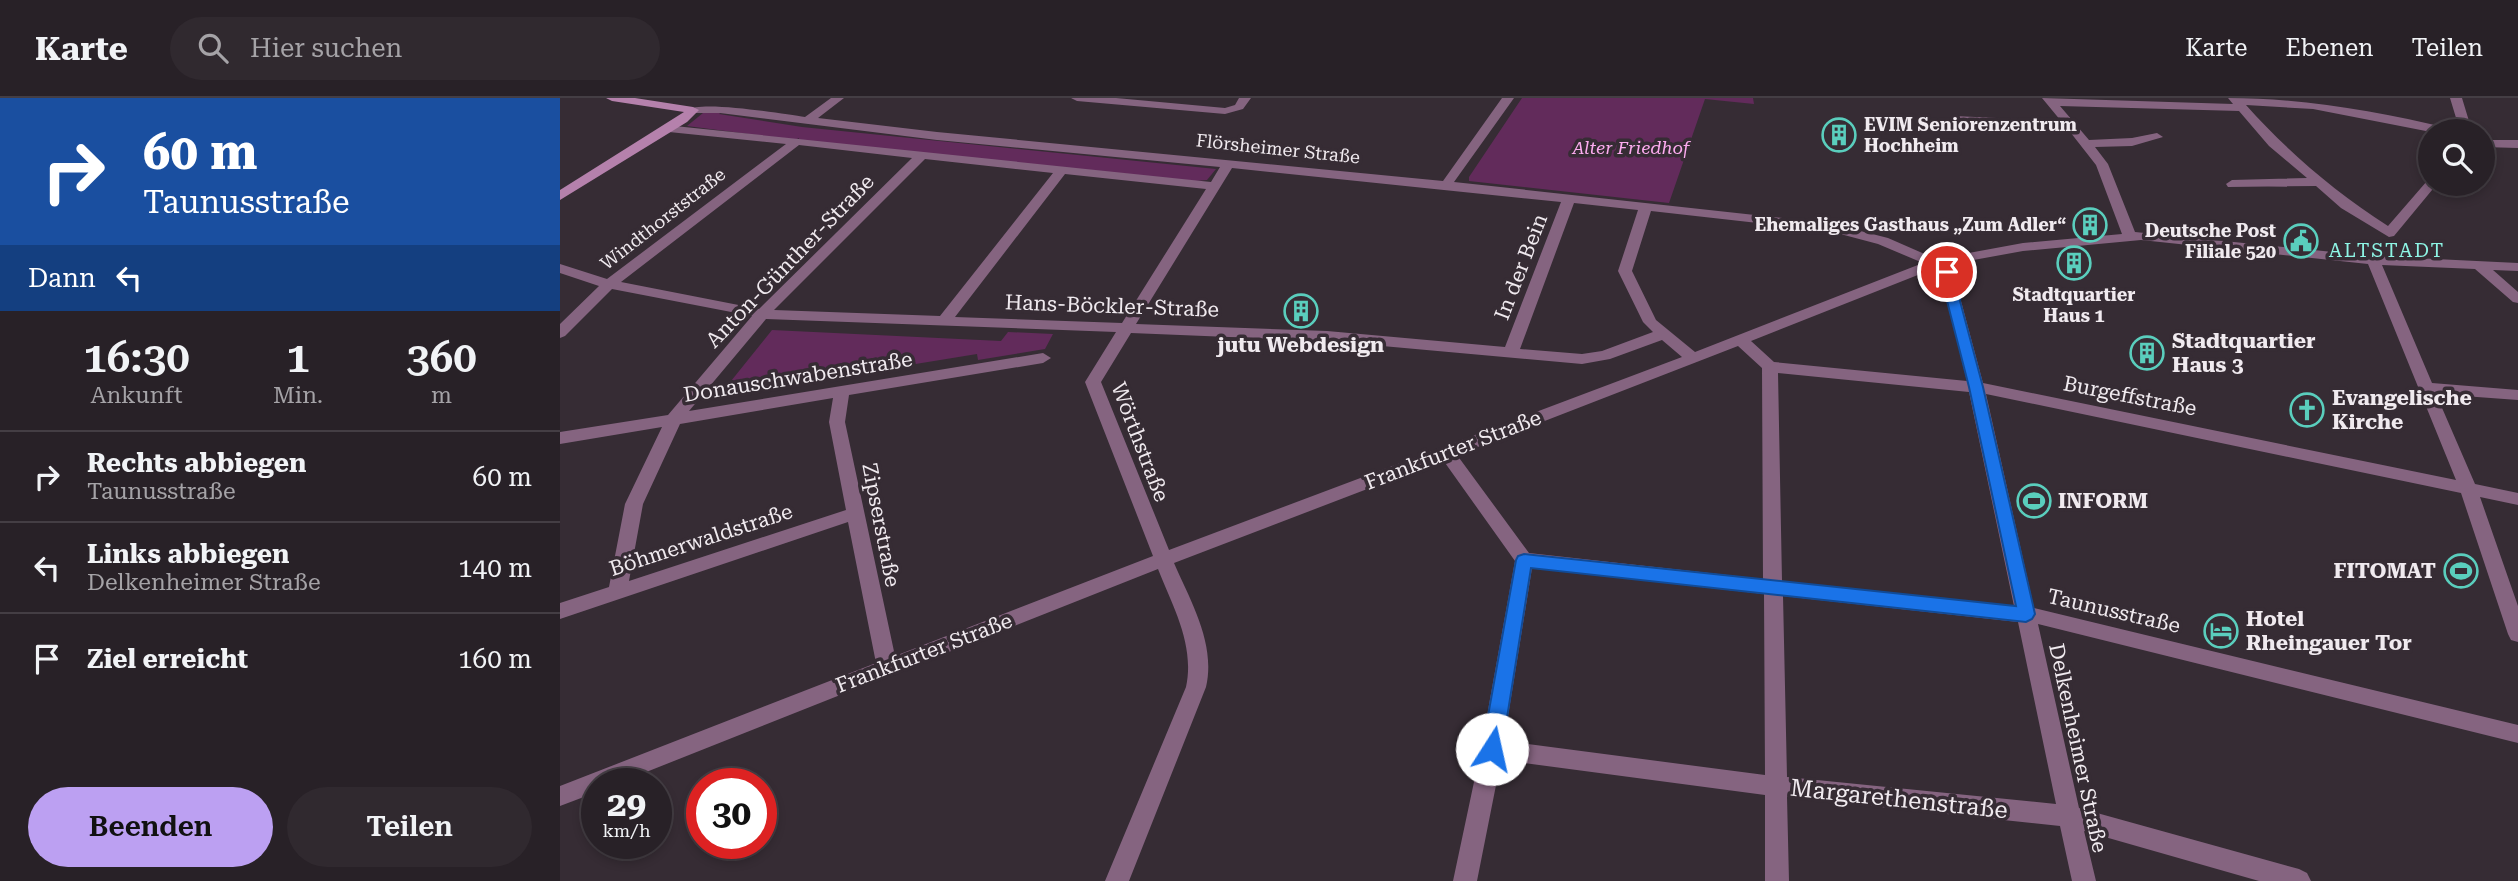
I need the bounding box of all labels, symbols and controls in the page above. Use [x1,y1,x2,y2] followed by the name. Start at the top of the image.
[170,17,660,80] search box
[35,29,128,68] text: Karte
[194,29,232,67] icon: search
[250,33,402,63] text: Hier suchen
[2185,34,2247,62] text: Karte
[2285,34,2374,62] text: Ebenen
[2412,34,2483,62] text: Teilen
[1864,114,2078,156] place label: EVIM Seniorenzentrum Hochheim
[1820,116,1858,154] building icon: EVIM Seniorenzentrum Hochheim
[2418,119,2495,196] map controls
[2418,119,2495,196] button: search
[143,124,258,181] text: 60 m
[28,126,119,217] icon: right
[1195,129,1361,168] street label: Flörsheimer Straße
[1571,137,1692,158] park label: Alter Friedhof
[596,163,729,274] street label: Windthorststraße
[701,169,879,353] street label: Anton-Günther-Straße
[143,183,350,221] text: Taunusstraße
[2071,206,2109,244] building icon: Ehemaliges Gasthaus „Zum Adler“
[1490,210,1552,323] street label: In der Bein
[1754,214,2066,235] place label: Ehemaliges Gasthaus „Zum Adler“
[2145,220,2276,262] place label: Deutsche Post Filiale 520
[2282,222,2320,260] public building icon: Deutsche Post Filiale 520
[2329,239,2445,262] district label: ALTSTADT
[1917,242,1977,302] pin
[2055,244,2093,282] building icon: Stadtquartier Haus 1
[1928,253,1966,291] icon: arrive
[110,259,148,297] icon: left
[28,263,96,293] text: Dann
[2012,284,2136,326] place label: Stadtquartier Haus 1
[1004,290,1220,322] street label: Hans-Böckler-Straße
[1282,292,1320,330] building icon: jutu Webdesign
[2172,329,2316,377] place label: Stadtquartier Haus 3
[83,333,190,382] text: 16:30
[286,333,310,382] text: 1
[406,333,477,382] text: 360
[1216,333,1384,357] place label: jutu Webdesign
[2128,334,2166,372] building icon: Stadtquartier Haus 3
[682,347,914,407] street label: Donauschwabenstraße
[2061,371,2199,421] street label: Burgeffstraße
[1106,379,1174,505] street label: Wörthstraße
[90,382,183,409] text: Ankunft
[273,382,323,409] text: Min.
[431,382,452,409] text: m
[2332,386,2472,434] place label: Evangelische Kirche
[2288,391,2326,429] church icon: Evangelische Kirche
[1361,405,1545,495] street label: Frankfurter Straße
[87,448,306,478] text: Rechts abbiegen
[28,458,66,496] icon: right
[857,461,905,589] street label: Zipserstraße
[473,462,532,492] text: 60 m
[87,478,236,505] text: Taunusstraße
[2015,482,2053,520] sports icon: INFORM
[2058,489,2148,513] place label: INFORM
[606,499,796,581] street label: Böhmerwaldstraße
[87,539,290,569] text: Links abbiegen
[28,549,66,587] icon: left
[2442,552,2480,590] sports icon: FITOMAT
[458,553,532,583] text: 140 m
[2333,559,2436,583] place label: FITOMAT
[87,569,321,596] text: Delkenheimer Straße
[2045,584,2183,638] street label: Taunusstraße
[2246,607,2412,655] place label: Hotel Rheingauer Tor
[832,608,1016,698] street label: Frankfurter Straße
[2202,612,2240,650] hotel icon: Hotel Rheingauer Tor
[28,640,66,678] icon: arrive
[2044,641,2112,855] street label: Delkenheimer Straße
[87,644,248,674] text: Ziel erreicht
[458,644,532,674] text: 160 m
[1455,712,1529,786] position arrow
[686,768,777,859] speed limit sign: 30
[1789,774,2009,824] street label: Margarethenstraße
[607,784,646,825] text: 29
[28,787,273,867] button: Beenden
[287,787,532,867] button: Teilen
[602,820,651,841] text: km/h

